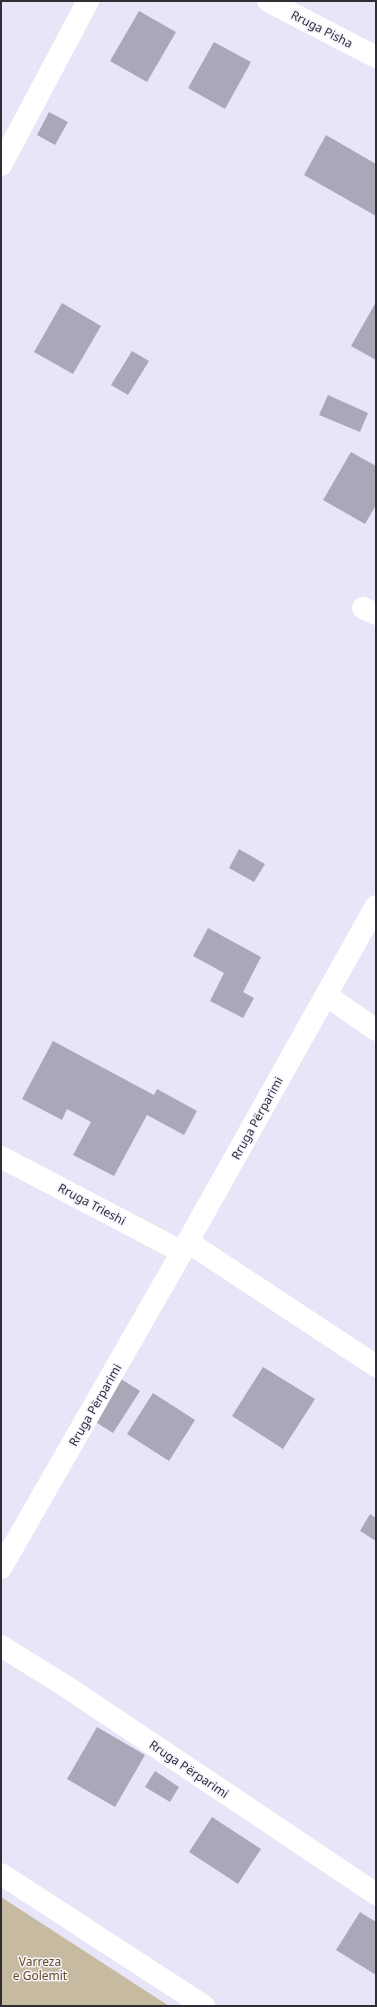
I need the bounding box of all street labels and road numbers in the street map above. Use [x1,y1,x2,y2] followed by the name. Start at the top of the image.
[288,6,356,52] street label: Rruga Pisha
[227,1073,287,1163] street label: Rruga Përparimi
[55,1179,129,1229] street label: Rruga Trieshi
[65,1361,125,1449] street label: Rruga Përparimi
[146,1736,232,1802] street label: Rruga Përparimi

